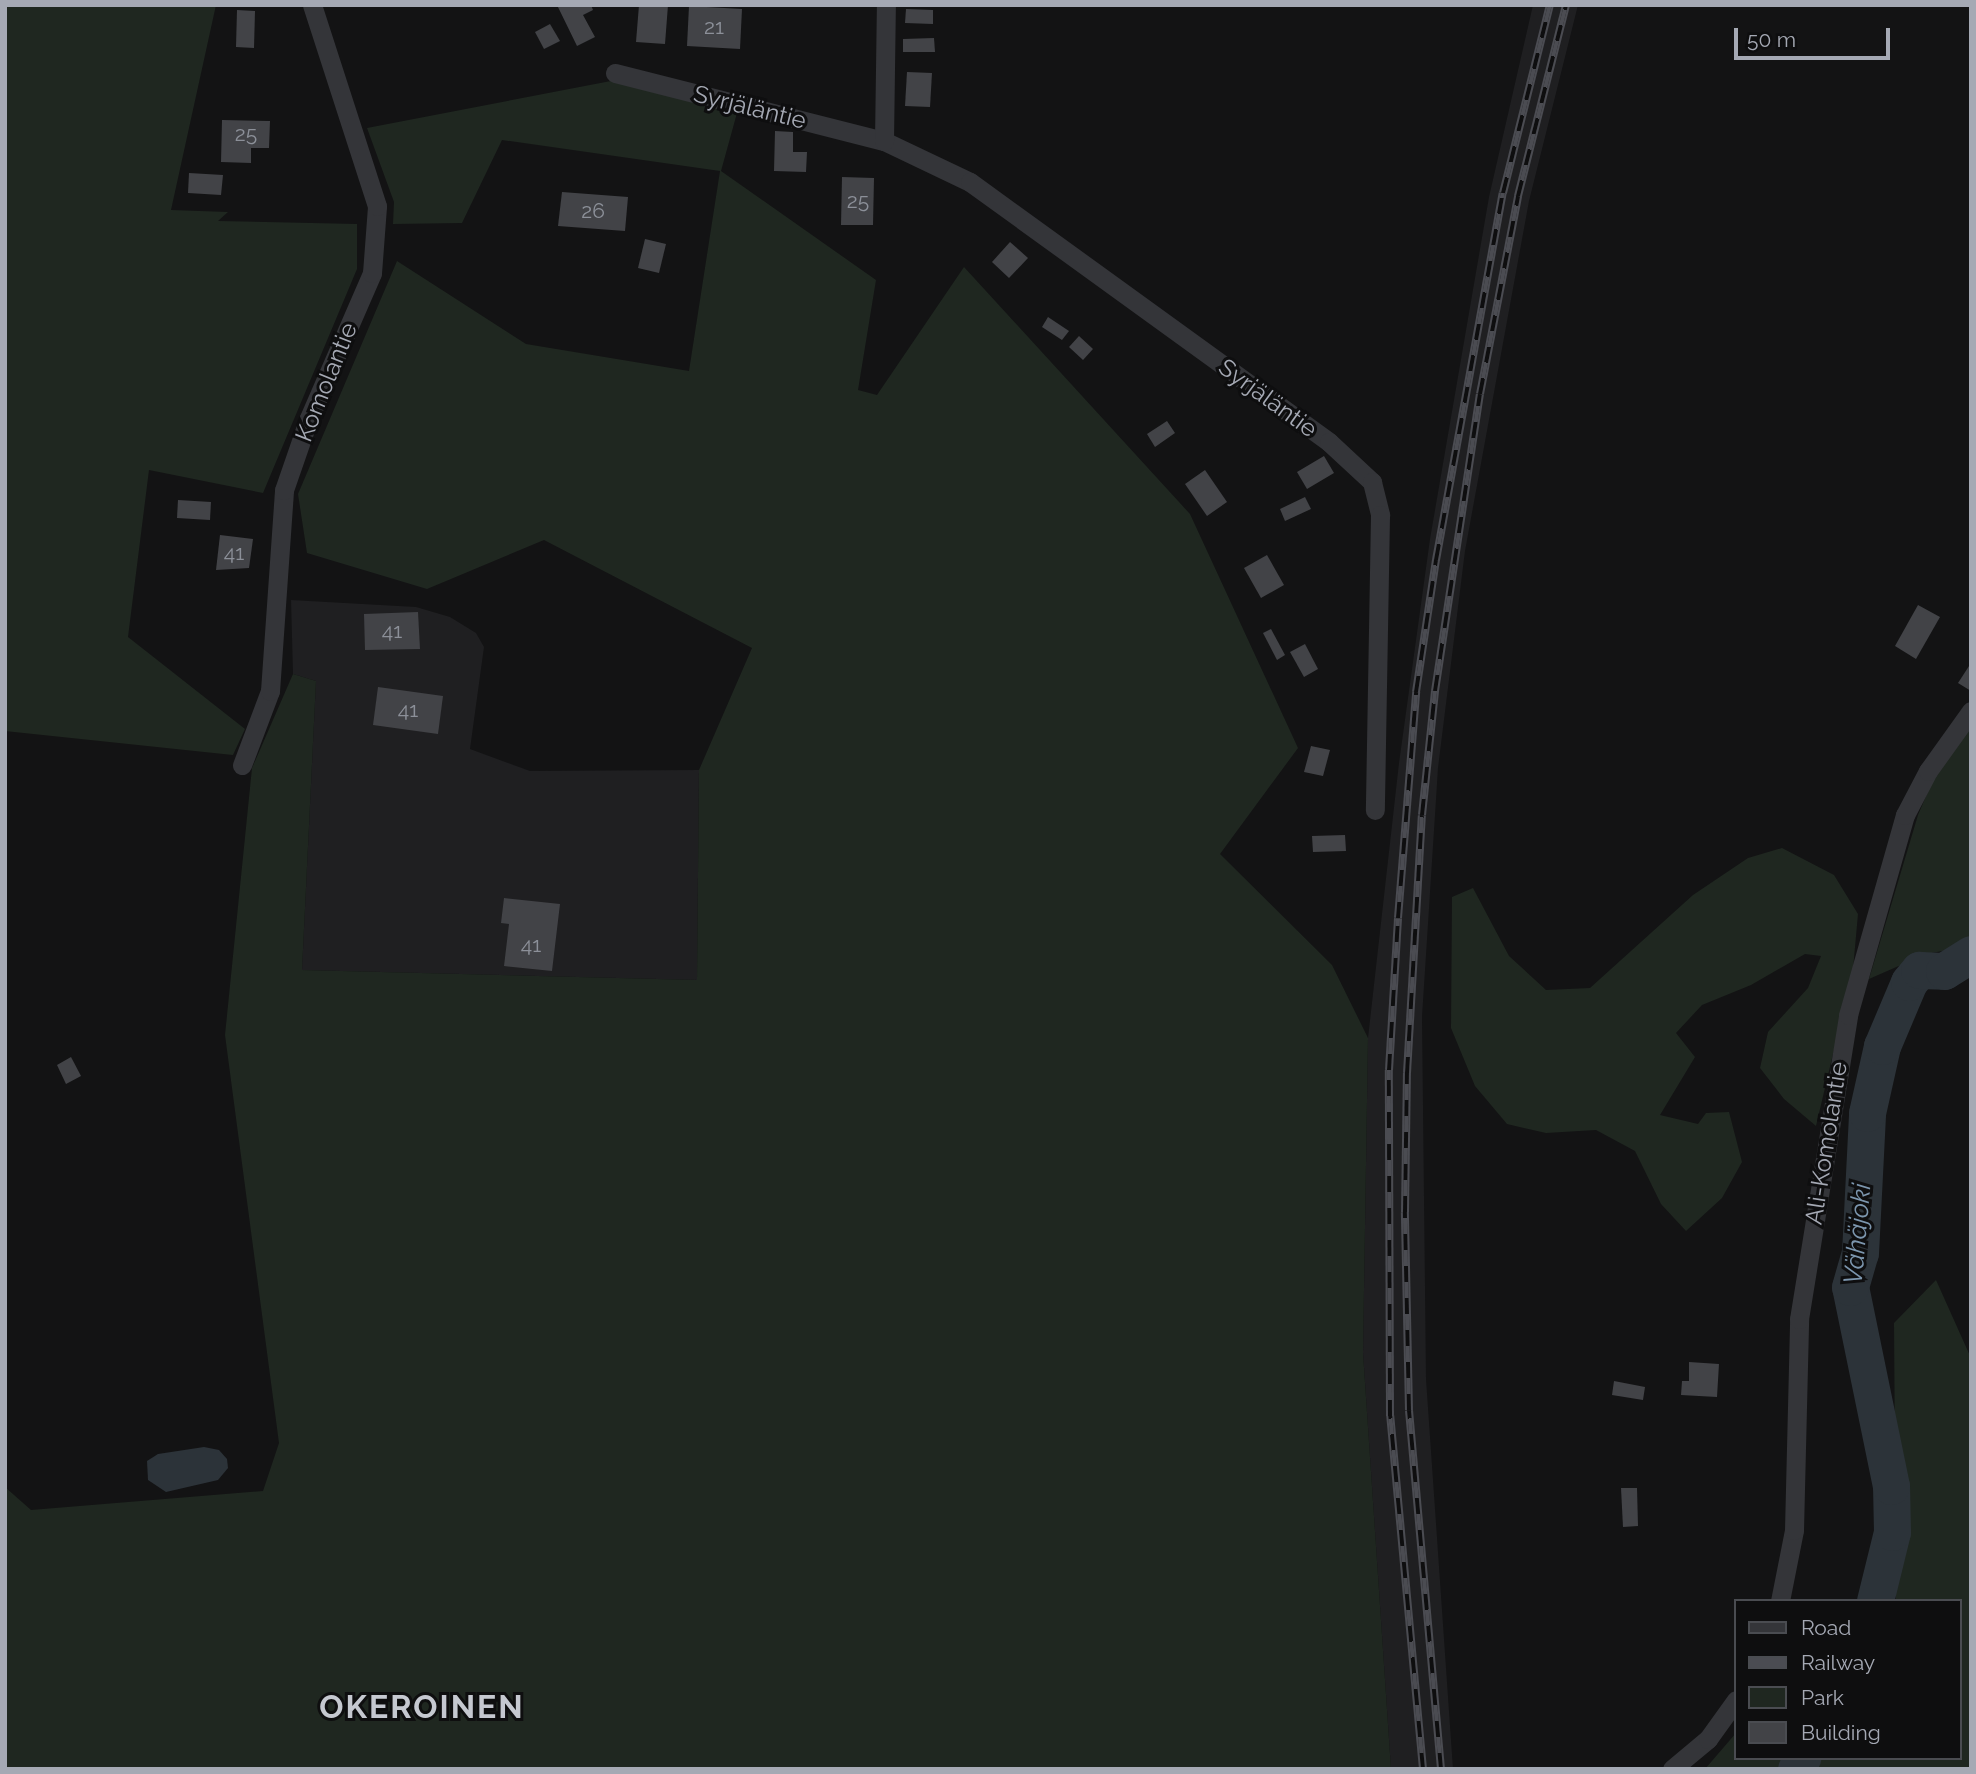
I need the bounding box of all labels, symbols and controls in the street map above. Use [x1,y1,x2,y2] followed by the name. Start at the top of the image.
[704,14,724,40] house number: 21
[1738,14,1894,58] scale bar
[1747,27,1796,52] text: 50 m
[691,79,809,135] street label: Syrjäläntie
[235,121,257,147] house number: 25
[847,188,869,214] house number: 25
[581,198,605,224] house number: 26
[289,318,363,446] street label: Komolantie
[1213,353,1323,443] street label: Syrjäläntie
[224,540,244,566] house number: 41
[382,618,402,644] house number: 41
[398,697,418,723] house number: 41
[521,932,541,958] house number: 41
[1799,1060,1853,1226] street label: Ali-Komolantie
[1838,1182,1878,1286] water label: Vähäjoki
[1734,1599,1962,1760] legend
[1801,1615,1851,1640] text: Road
[1801,1650,1875,1675] text: Railway
[1801,1685,1844,1710] text: Park
[320,1688,524,1726] district label: OKEROINEN
[1801,1720,1881,1745] text: Building

